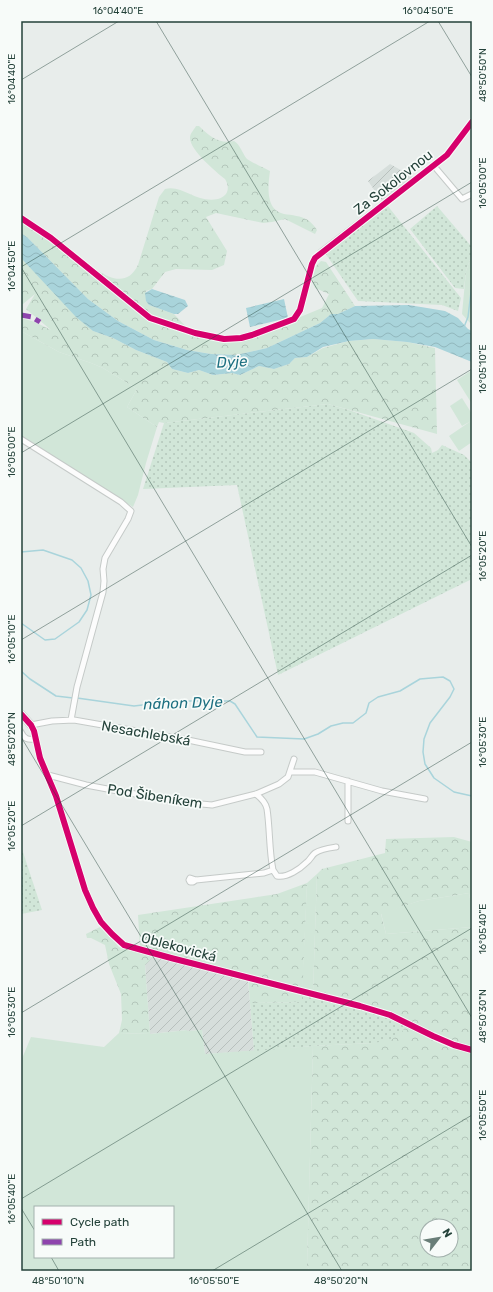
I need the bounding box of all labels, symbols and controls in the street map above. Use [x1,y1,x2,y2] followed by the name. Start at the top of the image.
[93,5,143,17] text: 16°04'40"E
[403,5,453,17] text: 16°04'50"E
[477,48,489,102] text: 48°50'50"N
[6,54,18,104] text: 16°04'40"E
[351,146,436,218] street label: Za Sokolovnou
[477,157,489,209] text: 16°05'00"E
[6,241,18,291] text: 16°04'50"E
[477,344,489,394] text: 16°05'10"E
[216,352,249,372] water label: Dyje
[6,426,18,478] text: 16°05'00"E
[477,531,489,581] text: 16°05'20"E
[6,614,18,664] text: 16°05'10"E
[143,693,224,713] water label: náhon Dyje
[6,712,18,766] text: 48°50'20"N
[100,717,192,750] street label: Nesachlebská
[477,717,489,767] text: 16°05'30"E
[106,780,204,812] street label: Pod Šibeníkem
[6,801,18,851] text: 16°05'20"E
[477,904,489,954] text: 16°05'40"E
[139,929,218,966] street label: Oblekovická
[6,987,18,1037] text: 16°05'30"E
[477,989,489,1043] text: 48°50'30"N
[477,1090,489,1140] text: 16°05'50"E
[6,1174,18,1224] text: 16°05'40"E
[34,1206,174,1258] legend
[70,1215,129,1229] text: Cycle path
[419,1218,459,1258] north arrow
[440,1226,455,1240] text: N
[70,1235,96,1249] text: Path
[32,1275,84,1287] text: 48°50'10"N
[189,1275,239,1287] text: 16°05'50"E
[314,1275,368,1287] text: 48°50'20"N

